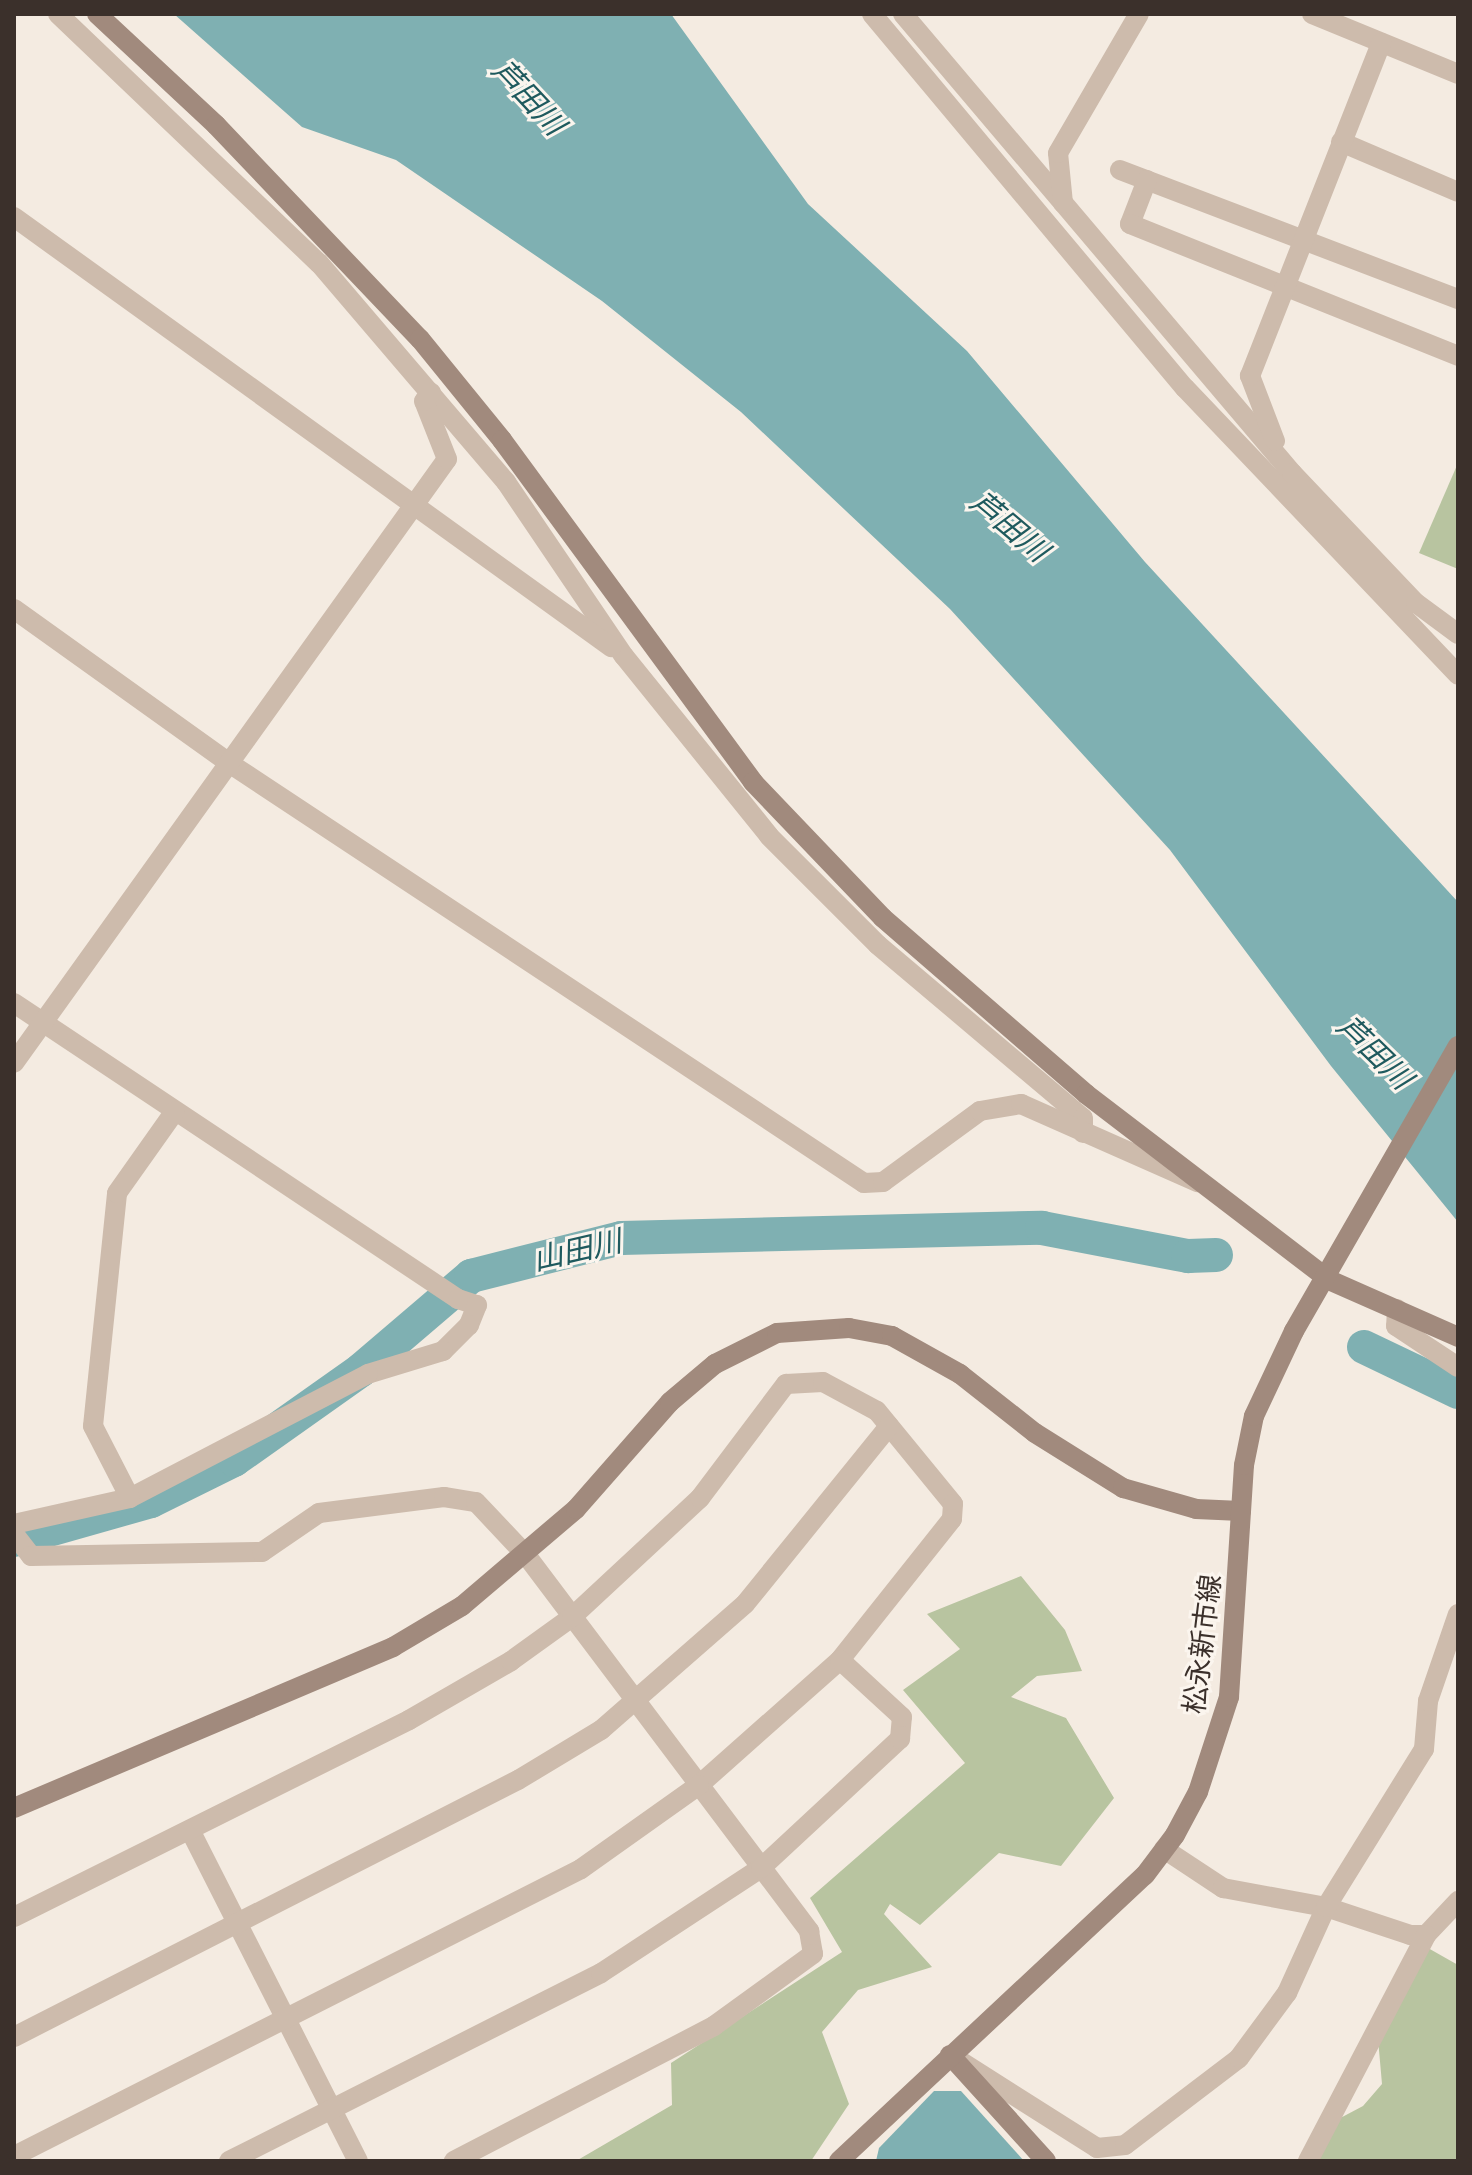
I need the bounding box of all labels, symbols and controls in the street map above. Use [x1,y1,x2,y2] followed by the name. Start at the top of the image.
[485,52,573,142] water label: 芦田川
[964,483,1056,569] water label: 芦田川
[1330,1008,1420,1096] water label: 芦田川
[529,1222,625,1278] water label: 山田川
[1177,1572,1227,1716] street label: 松永新市線

